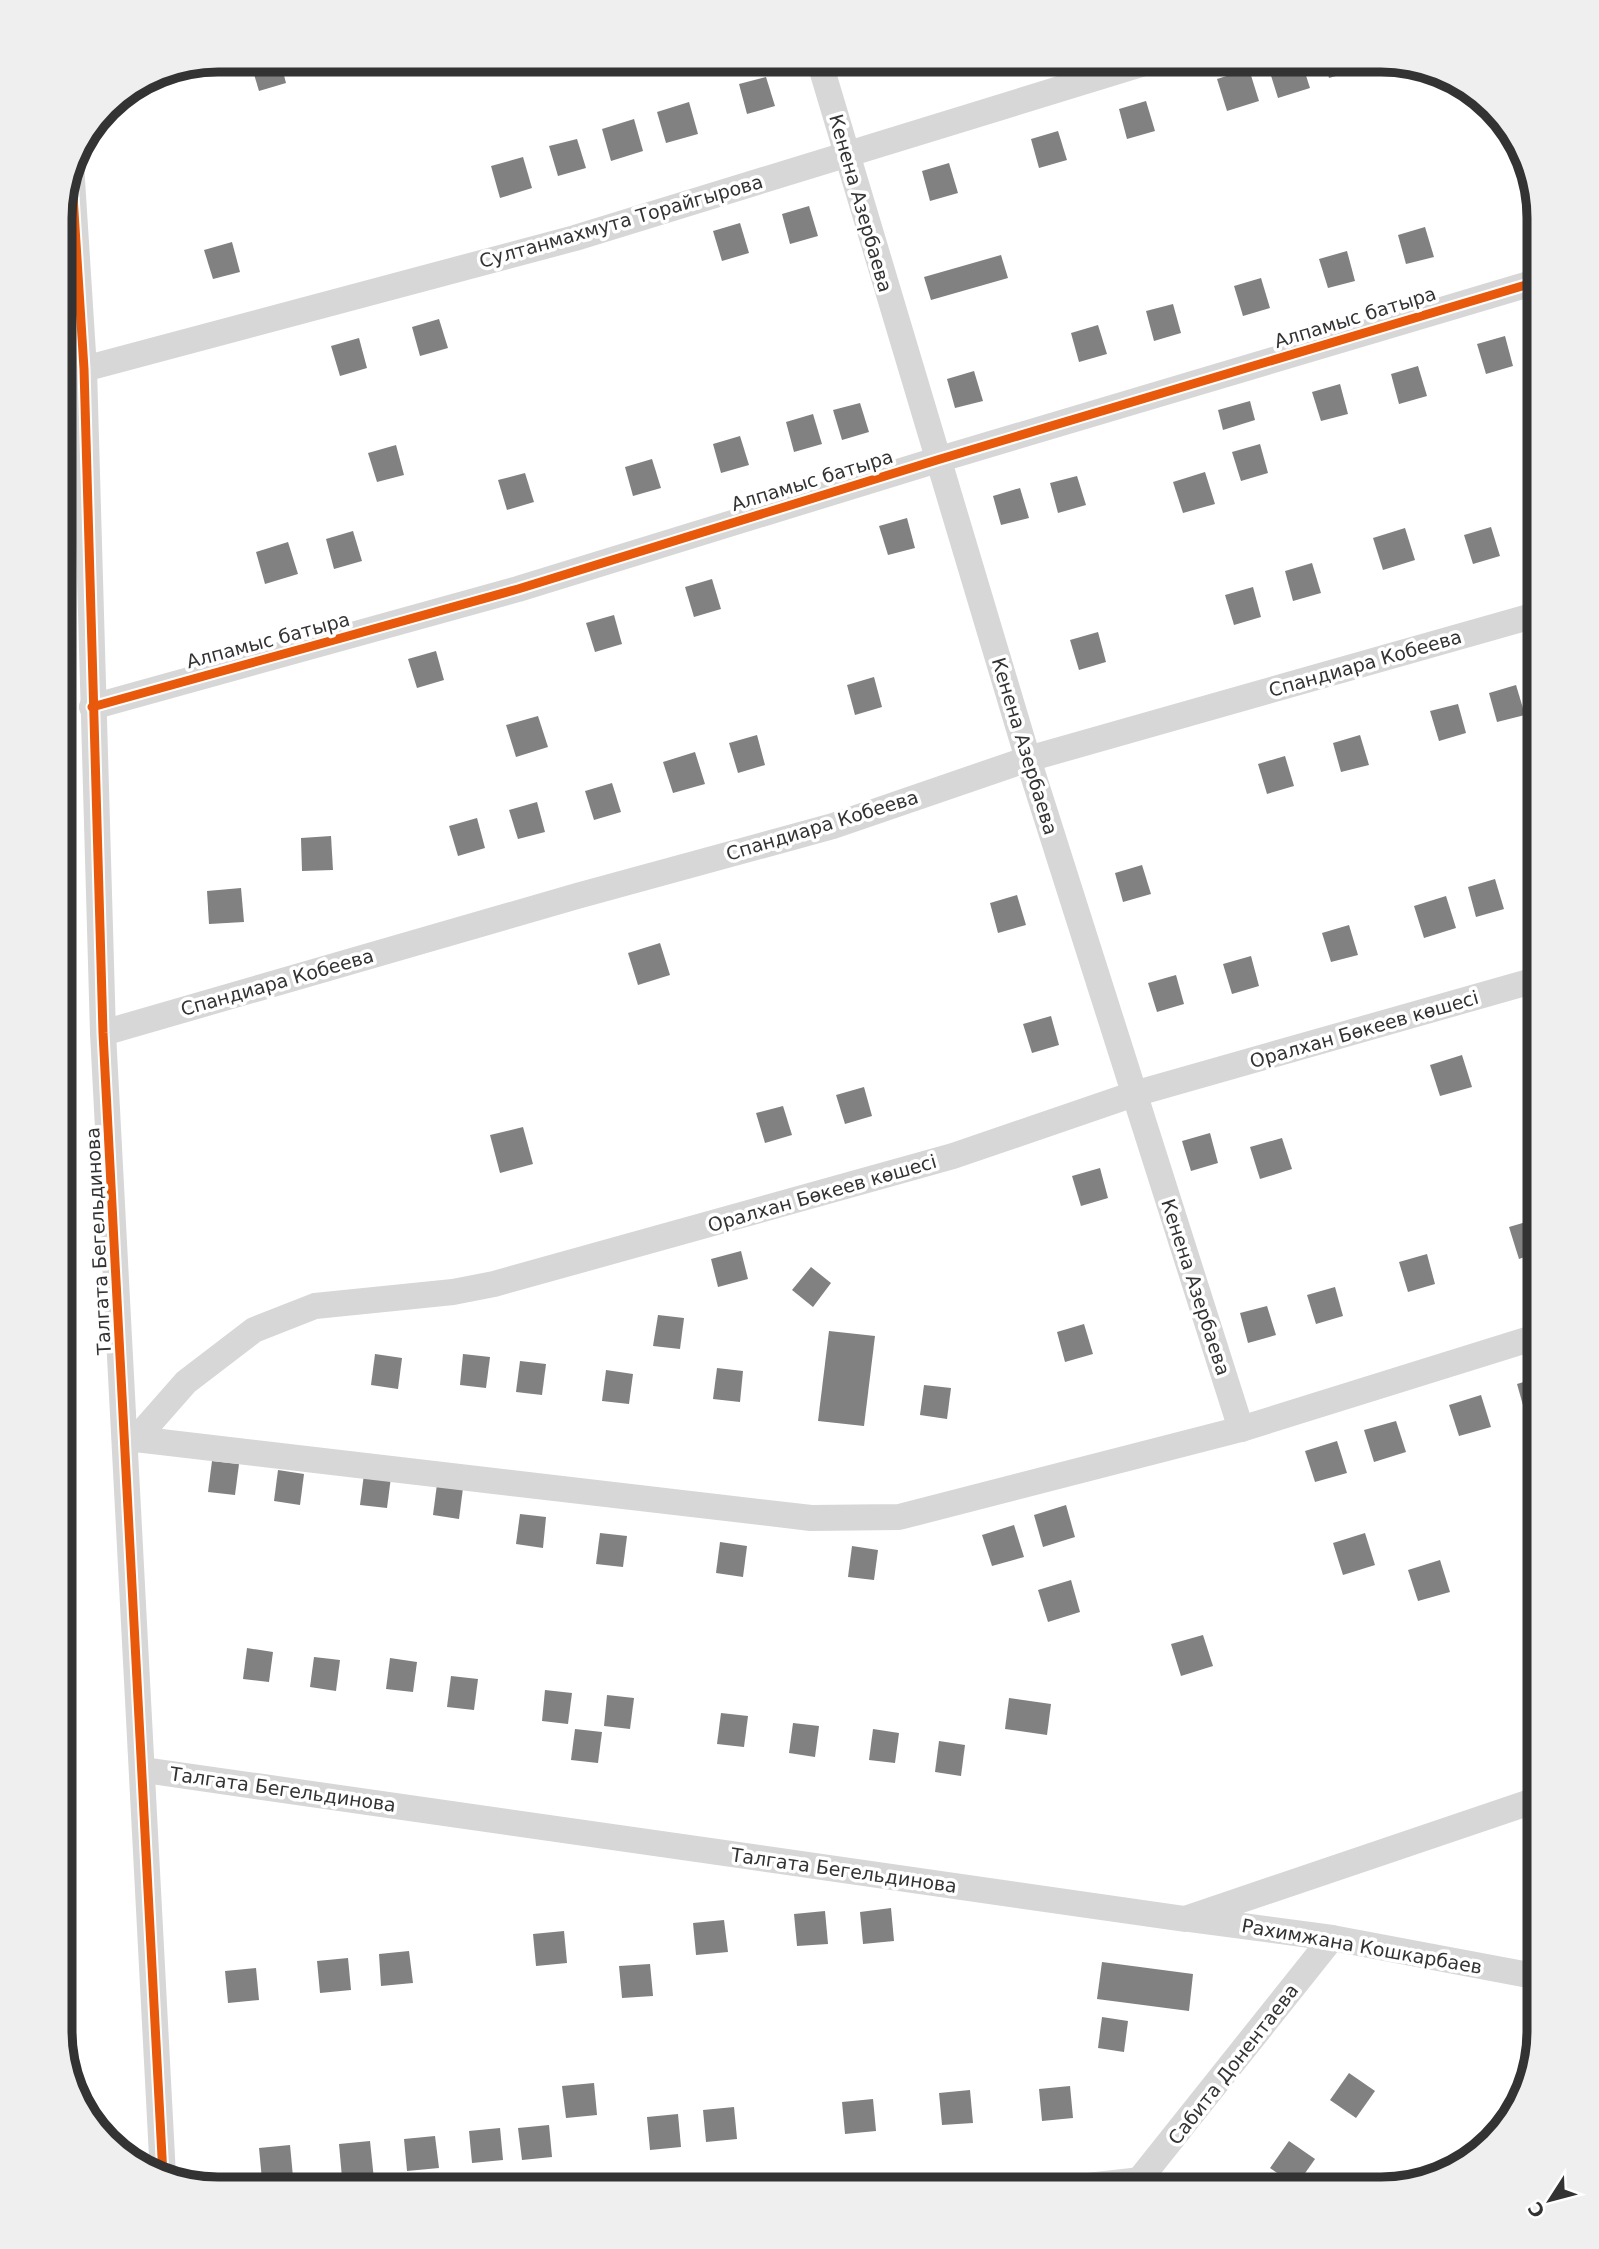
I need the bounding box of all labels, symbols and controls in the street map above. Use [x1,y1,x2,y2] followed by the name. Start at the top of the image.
[825,111,897,295] street label: Кенена Азербаева
[477,170,765,272] street label: Султанмахмута Торайгырова
[1271,282,1439,352] street label: Алпамыс батыра
[728,445,896,515] street label: Алпамыс батыра
[184,608,352,672] street label: Алпамыс батыра
[1266,625,1464,701] street label: Спандиара Кобеева
[988,655,1062,837] street label: Кенена Азербаева
[723,785,921,865] street label: Спандиара Кобеева
[178,944,376,1020] street label: Спандиара Кобеева
[1247,986,1481,1072] street label: Оралхан Бөкеев көшесі
[81,1127,115,1356] street label: Талгата Бегельдинова
[705,1150,939,1236] street label: Оралхан Бөкеев көшесі
[1157,1196,1235,1378] street label: Кенена Азербаева
[168,1762,397,1816] street label: Талгата Бегельдинова
[729,1843,958,1897] street label: Талгата Бегельдинова
[1240,1914,1484,1978] street label: Рахимжана Кошкарбаев
[1163,1979,1303,2149] street label: Сабита Донентаева
[1515,2165,1585,2235] north arrow
[1523,2198,1549,2222] text: С

